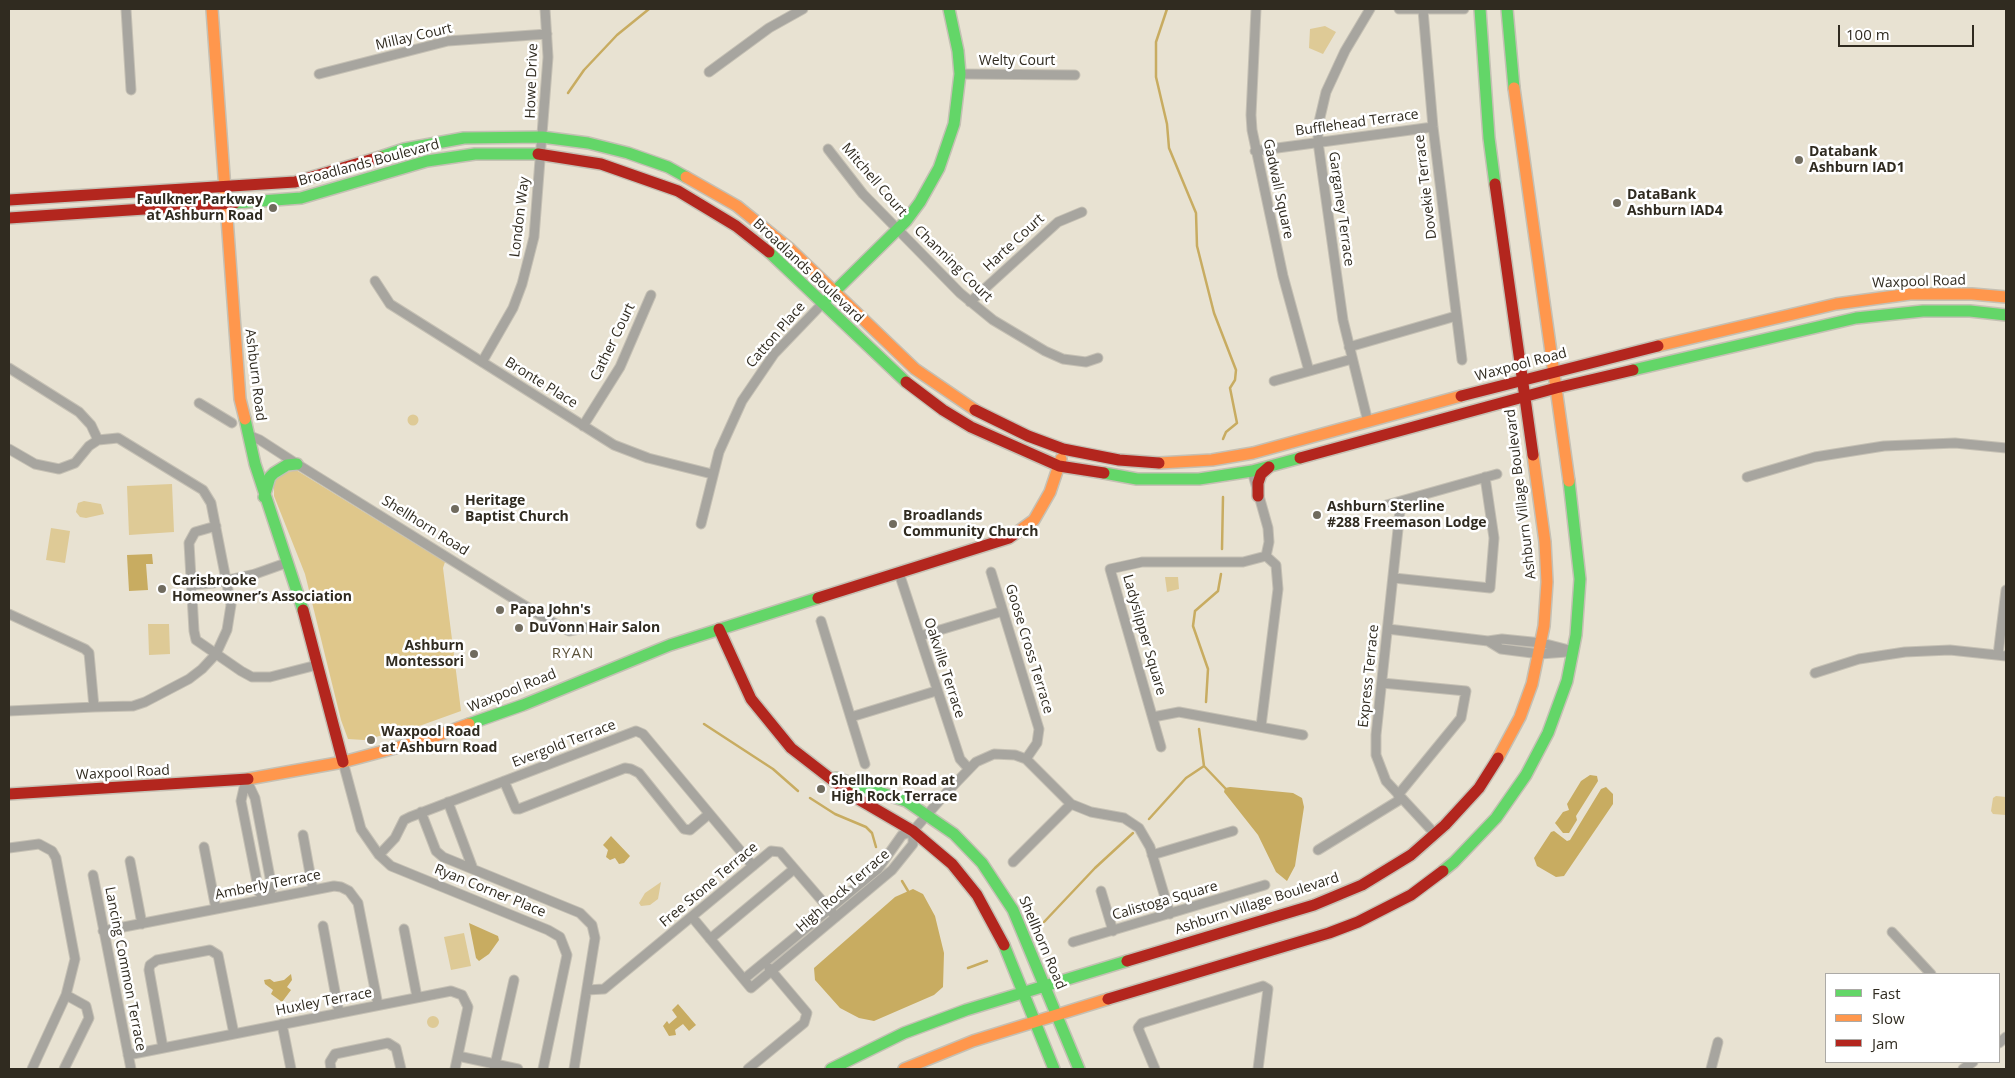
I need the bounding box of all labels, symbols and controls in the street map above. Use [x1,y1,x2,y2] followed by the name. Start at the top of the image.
[1840,15,1976,47] scale bar
[374,20,454,54] street label: Millay Court
[1846,24,1890,44] text: 100 m
[522,43,542,119] street label: Howe Drive
[979,53,1055,69] street label: Welty Court
[1294,106,1420,140] street label: Bufflehead Terrace
[1411,134,1441,240] street label: Dovekie Terrace
[297,136,441,190] street label: Broadlands Boulevard
[1259,137,1297,241] street label: Gadwall Square
[838,140,910,220] street label: Mitchell Court
[1809,144,1905,176] place label: Databank Ashburn IAD1
[1325,151,1357,267] street label: Garganey Terrace
[1793,154,1805,166] marker: Databank Ashburn IAD1
[507,176,533,258] street label: London Way
[1627,187,1723,220] place label: DataBank Ashburn IAD4
[137,192,263,224] place label: Faulkner Parkway at Ashburn Road
[1611,197,1623,209] marker: DataBank Ashburn IAD4
[267,202,279,214] marker: Faulkner Parkway at Ashburn Road
[980,211,1048,275] street label: Harte Court
[749,215,867,327] street label: Broadlands Boulevard
[910,222,996,306] street label: Channing Court
[1872,272,1966,292] street label: Waxpool Road
[743,299,809,371] street label: Catton Place
[587,301,639,383] street label: Cather Court
[241,328,269,422] street label: Ashburn Road
[1473,345,1569,385] street label: Waxpool Road
[502,354,580,412] street label: Bronte Place
[1502,408,1540,580] street label: Ashburn Village Boulevard
[378,492,472,560] street label: Shellhorn Road
[465,493,569,526] place label: Heritage Baptist Church
[1327,499,1487,532] place label: Ashburn Sterline #288 Freemason Lodge
[449,503,461,515] marker: Heritage Baptist Church
[903,508,1039,540] place label: Broadlands Community Church
[1311,509,1323,521] marker: Ashburn Sterline #288 Freemason Lodge
[887,518,899,530] marker: Broadlands Community Church
[172,573,352,606] place label: Carisbrooke Homeowner’s Association
[1119,573,1169,697] street label: Ladyslipper Square
[1001,582,1057,716] street label: Goose Cross Terrace
[156,583,168,595] marker: Carisbrooke Homeowner’s Association
[510,602,591,618] place label: Papa John's
[494,604,506,616] marker: Papa John's
[920,616,968,720] street label: Oakville Terrace
[529,620,660,636] place label: DuVonn Hair Salon
[513,622,525,634] marker: DuVonn Hair Salon
[1355,624,1383,728] street label: Express Terrace
[385,638,464,670] place label: Ashburn Montessori
[551,645,595,663] district label: RYAN
[468,648,480,660] marker: Ashburn Montessori
[465,666,559,716] street label: Waxpool Road
[510,717,618,771] street label: Evergold Terrace
[381,724,497,756] place label: Waxpool Road at Ashburn Road
[365,734,377,746] marker: Waxpool Road at Ashburn Road
[76,762,170,784] street label: Waxpool Road
[831,773,957,806] place label: Shellhorn Road at High Rock Terrace
[815,783,827,795] marker: Shellhorn Road at High Rock Terrace
[657,839,761,931] street label: Free Stone Terrace
[793,846,893,936] street label: High Rock Terrace
[432,861,548,921] street label: Ryan Corner Place
[214,866,322,904] street label: Amberly Terrace
[1173,870,1341,938] street label: Ashburn Village Boulevard
[1110,878,1220,924] street label: Calistoga Square
[101,885,149,1053] street label: Lancing Common Terrace
[1015,894,1069,992] street label: Shellhorn Road
[1825,973,2000,1063] legend
[1872,983,1901,1003] text: Fast
[274,984,374,1020] street label: Huxley Terrace
[1872,1008,1905,1028] text: Slow
[1872,1033,1898,1053] text: Jam

